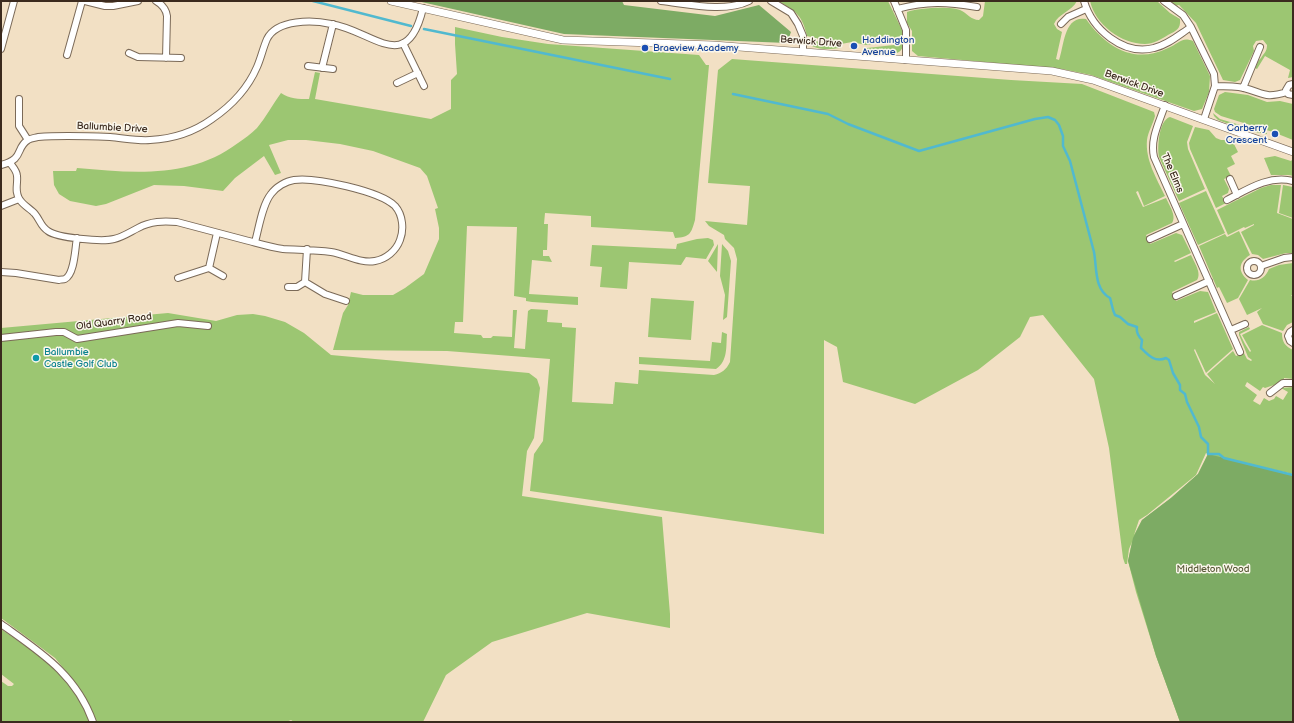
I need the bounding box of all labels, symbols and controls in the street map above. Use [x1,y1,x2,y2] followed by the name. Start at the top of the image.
[780,34,842,50] street label: Berwick Drive
[862,34,914,58] place label: Haddington Avenue
[849,41,859,51] marker: Haddington Avenue
[653,42,739,54] place label: Braeview Academy
[640,43,650,53] marker: Braeview Academy
[1103,68,1165,100] street label: Berwick Drive
[76,120,148,136] street label: Ballumbie Drive
[1226,122,1267,146] place label: Carberry Crescent
[1270,129,1280,139] marker: Carberry Crescent
[1158,151,1186,195] street label: The Elms
[75,311,153,333] street label: Old Quarry Road
[44,346,117,370] place label: Ballumbie Castle Golf Club
[31,353,41,363] marker: Ballumbie Castle Golf Club
[1177,563,1249,575] park label: Middleton Wood

